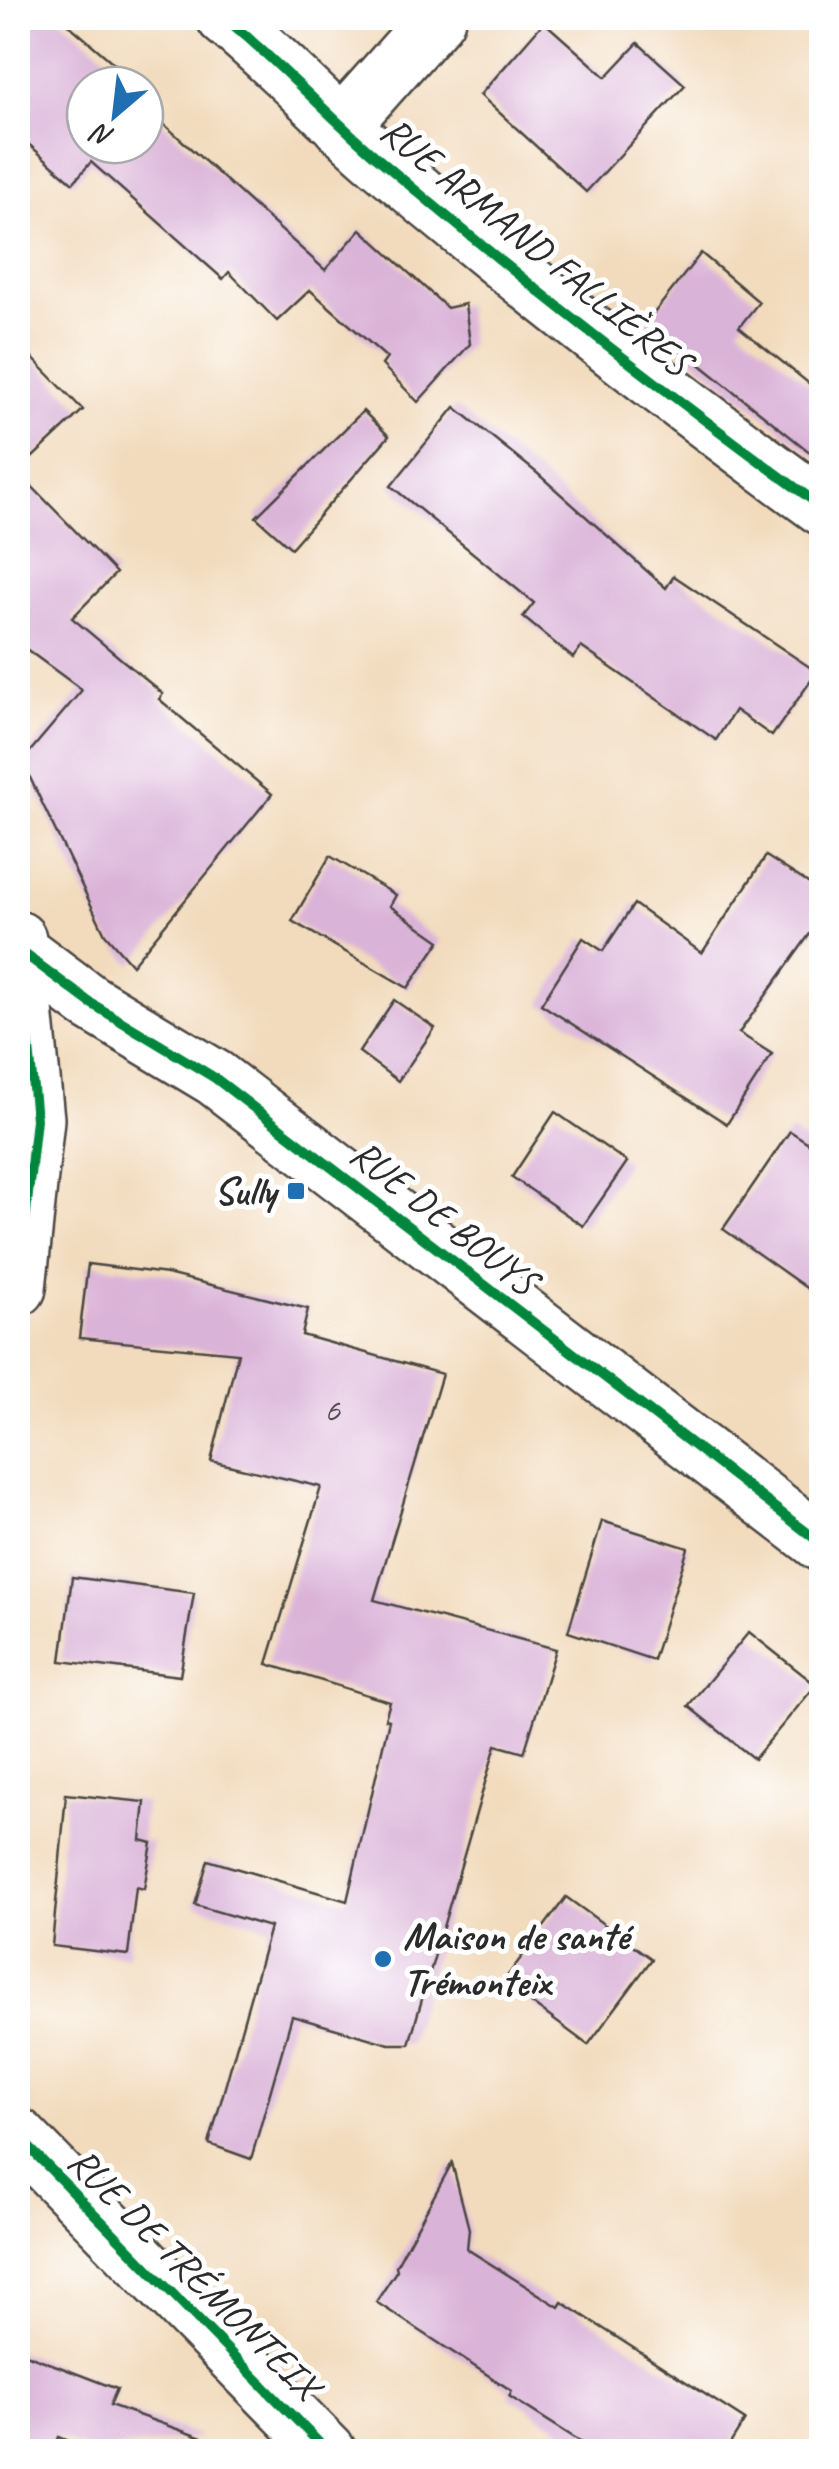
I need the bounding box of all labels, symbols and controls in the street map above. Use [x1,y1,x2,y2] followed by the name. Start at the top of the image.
[65,65,165,165] north arrow
[371,105,705,390] street label: RUE ARMAND FALLIÈRES
[84,115,119,156] text: N
[340,1128,551,1309] street label: RUE DE BOUYS
[214,1166,280,1216] place label: Sully
[285,1180,307,1202] marker: Sully
[324,1387,341,1432] house number: 6
[403,1911,634,2007] place label: Maison de santé Trémonteix
[372,1948,394,1970] marker: Maison de santé Trémonteix
[58,2137,335,2414] street label: RUE DE TRÉMONTEIX

